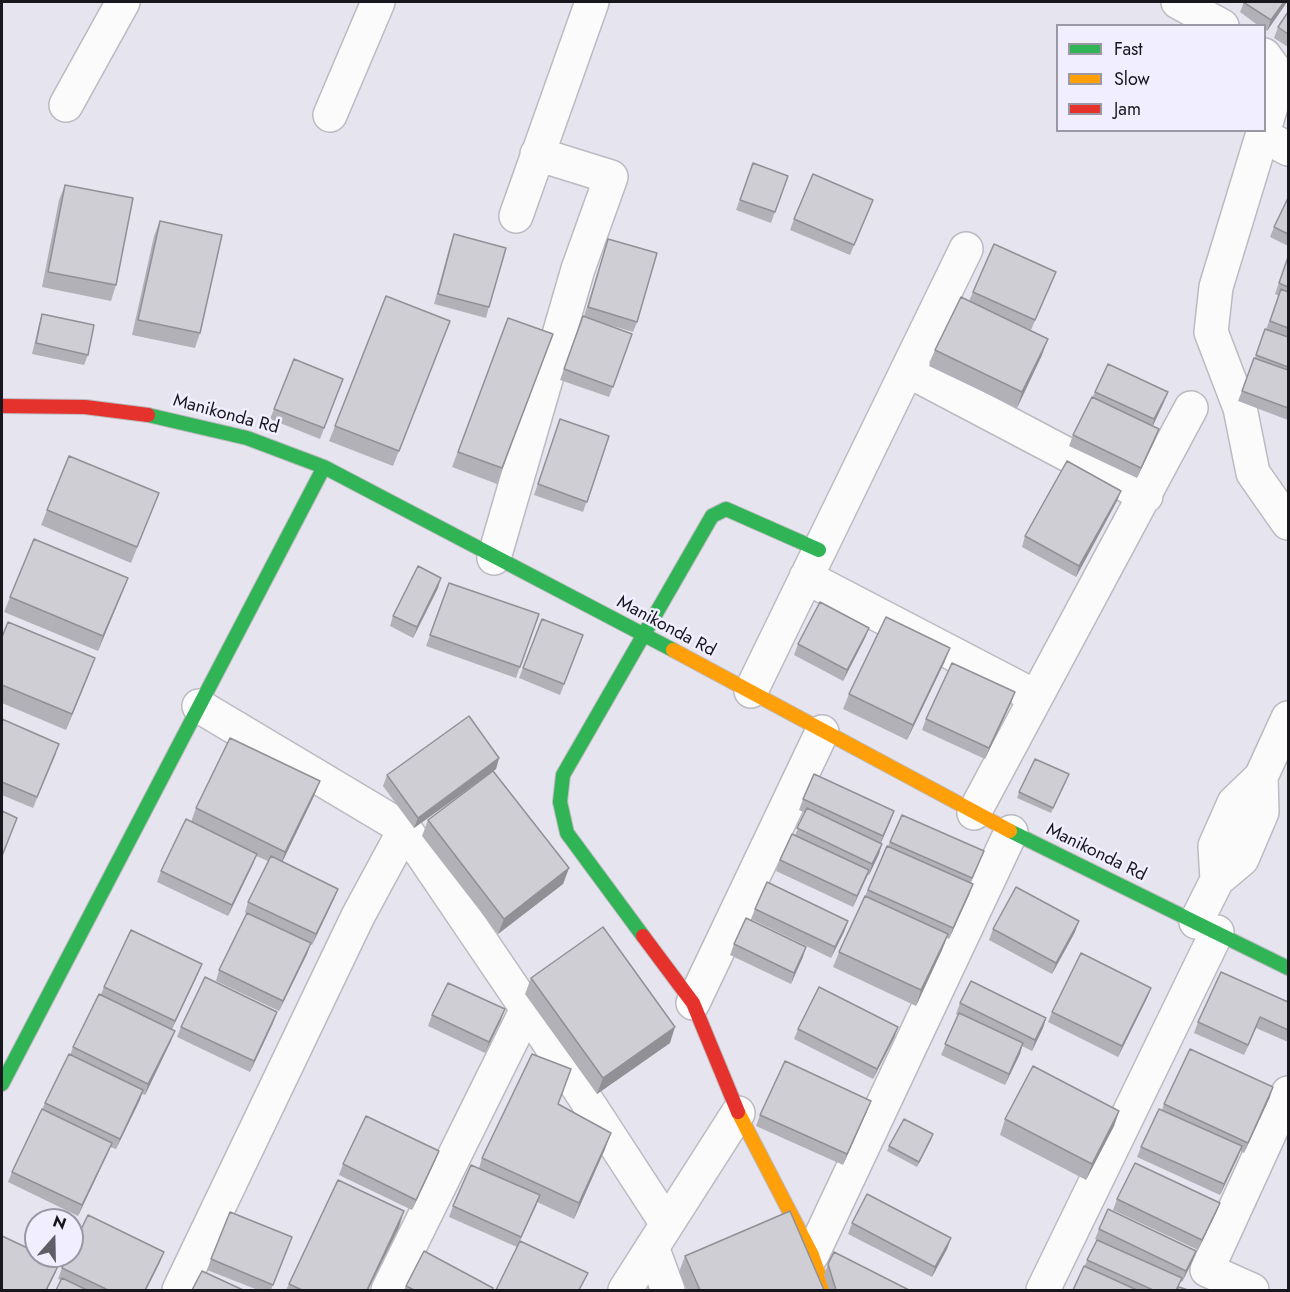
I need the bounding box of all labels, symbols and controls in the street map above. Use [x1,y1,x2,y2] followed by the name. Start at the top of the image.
[1056,24,1266,132] legend
[1114,36,1143,62] text: Fast
[1114,66,1150,92] text: Slow
[1114,96,1141,122] text: Jam
[171,390,281,440] street label: Manikonda Rd
[613,592,719,662] street label: Manikonda Rd
[1042,819,1150,887] street label: Manikonda Rd
[24,1208,84,1268] north arrow
[50,1210,70,1235] text: N

